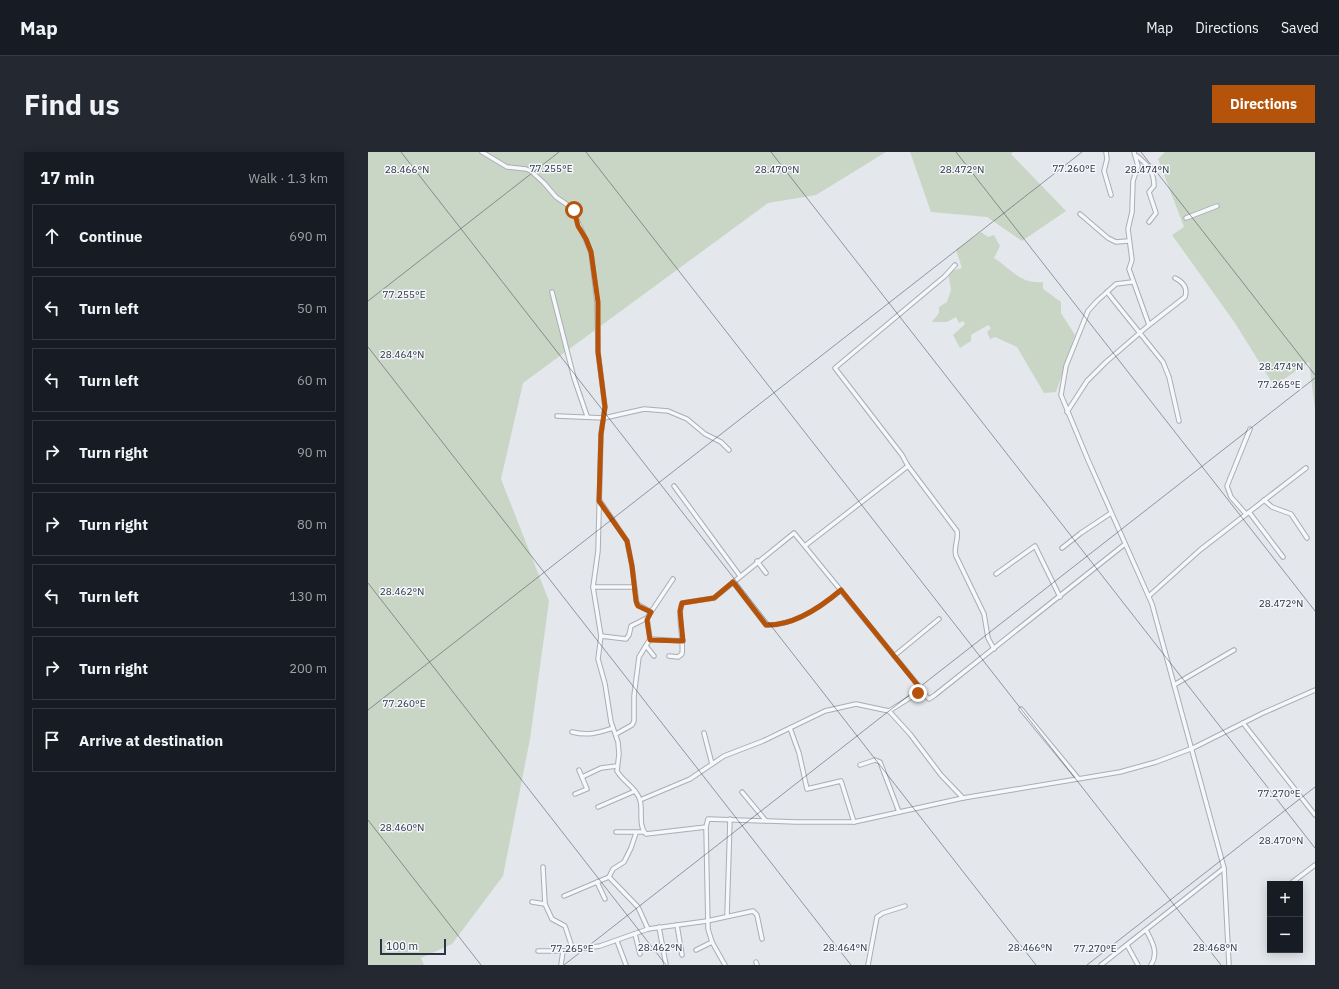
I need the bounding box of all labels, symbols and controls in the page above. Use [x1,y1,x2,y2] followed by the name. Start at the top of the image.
[20,16,58,40] text: Map
[1146,19,1173,37] text: Map
[1195,19,1259,37] text: Directions
[1281,19,1319,37] text: Saved
[1212,85,1315,123] button: Directions
[24,86,120,123] text: Find us
[529,162,573,175] text: 77.255°E
[1052,162,1096,175] text: 77.260°E
[385,163,429,176] text: 28.466°N
[755,163,799,176] text: 28.470°N
[940,163,984,176] text: 28.472°N
[1125,163,1169,176] text: 28.474°N
[40,167,95,189] text: 17 min
[248,170,328,187] text: Walk · 1.3 km
[565,201,583,219] route start
[41,225,63,247] icon: ahead
[79,227,143,246] text: Continue
[289,228,327,245] text: 690 m
[382,288,426,301] text: 77.255°E
[41,297,63,319] icon: left
[79,299,139,318] text: Turn left
[297,300,327,317] text: 50 m
[380,348,424,361] text: 28.464°N
[1259,360,1303,373] text: 28.474°N
[41,369,63,391] icon: left
[79,371,139,390] text: Turn left
[297,372,327,389] text: 60 m
[1257,378,1301,391] text: 77.265°E
[41,441,63,463] icon: right
[79,443,148,462] text: Turn right
[297,444,327,461] text: 90 m
[41,513,63,535] icon: right
[79,515,148,534] text: Turn right
[297,516,327,533] text: 80 m
[41,585,63,607] icon: left
[380,585,424,598] text: 28.462°N
[79,587,139,606] text: Turn left
[289,588,327,605] text: 130 m
[1259,597,1303,610] text: 28.472°N
[41,657,63,679] icon: right
[79,659,148,678] text: Turn right
[289,660,327,677] text: 200 m
[909,684,927,702] route end
[382,697,426,710] text: 77.260°E
[41,729,63,751] icon: arrive
[79,731,223,750] text: Arrive at destination
[1257,787,1301,800] text: 77.270°E
[380,821,424,834] text: 28.460°N
[1259,834,1303,847] text: 28.470°N
[1267,881,1303,953] map controls
[1267,881,1303,917] button: +
[1267,917,1303,953] button: −
[380,937,446,956] scale bar
[386,939,418,953] text: 100 m
[638,941,682,954] text: 28.462°N
[823,941,867,954] text: 28.464°N
[1008,941,1052,954] text: 28.466°N
[1193,941,1237,954] text: 28.468°N
[550,942,594,955] text: 77.265°E
[1073,942,1117,955] text: 77.270°E

